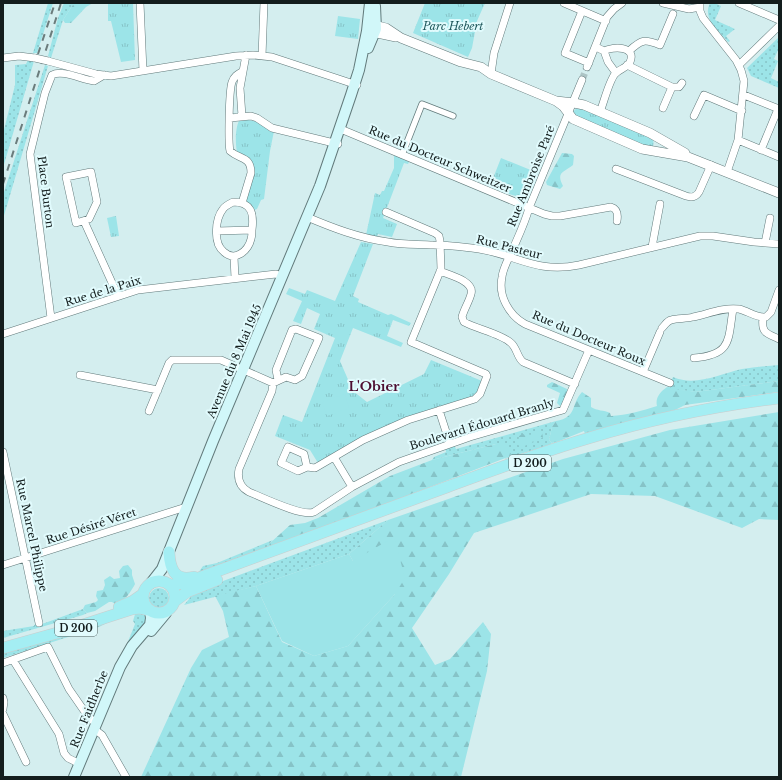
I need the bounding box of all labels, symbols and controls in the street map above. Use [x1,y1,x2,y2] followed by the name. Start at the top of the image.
[422,19,483,33] park label: Parc Hebert
[367,123,514,196] street label: Rue du Docteur Schweitzer
[504,123,558,229] street label: Rue Ambroise Paré
[35,155,57,229] street label: Place Burton
[475,232,544,262] street label: Rue Pasteur
[63,273,143,309] street label: Rue de la Paix
[203,302,264,421] street label: Avenue du 8 Mai 1945
[530,308,648,368] street label: Rue du Docteur Roux
[348,378,400,395] district label: L'Obier
[408,395,556,453] street label: Boulevard Édouard Branly
[509,455,551,471] road number: D 200
[13,477,51,593] street label: Rue Marcel Philippe
[44,505,139,547] street label: Rue Désiré Véret
[55,620,97,636] road number: D 200
[67,668,111,750] street label: Rue Faidherbe

